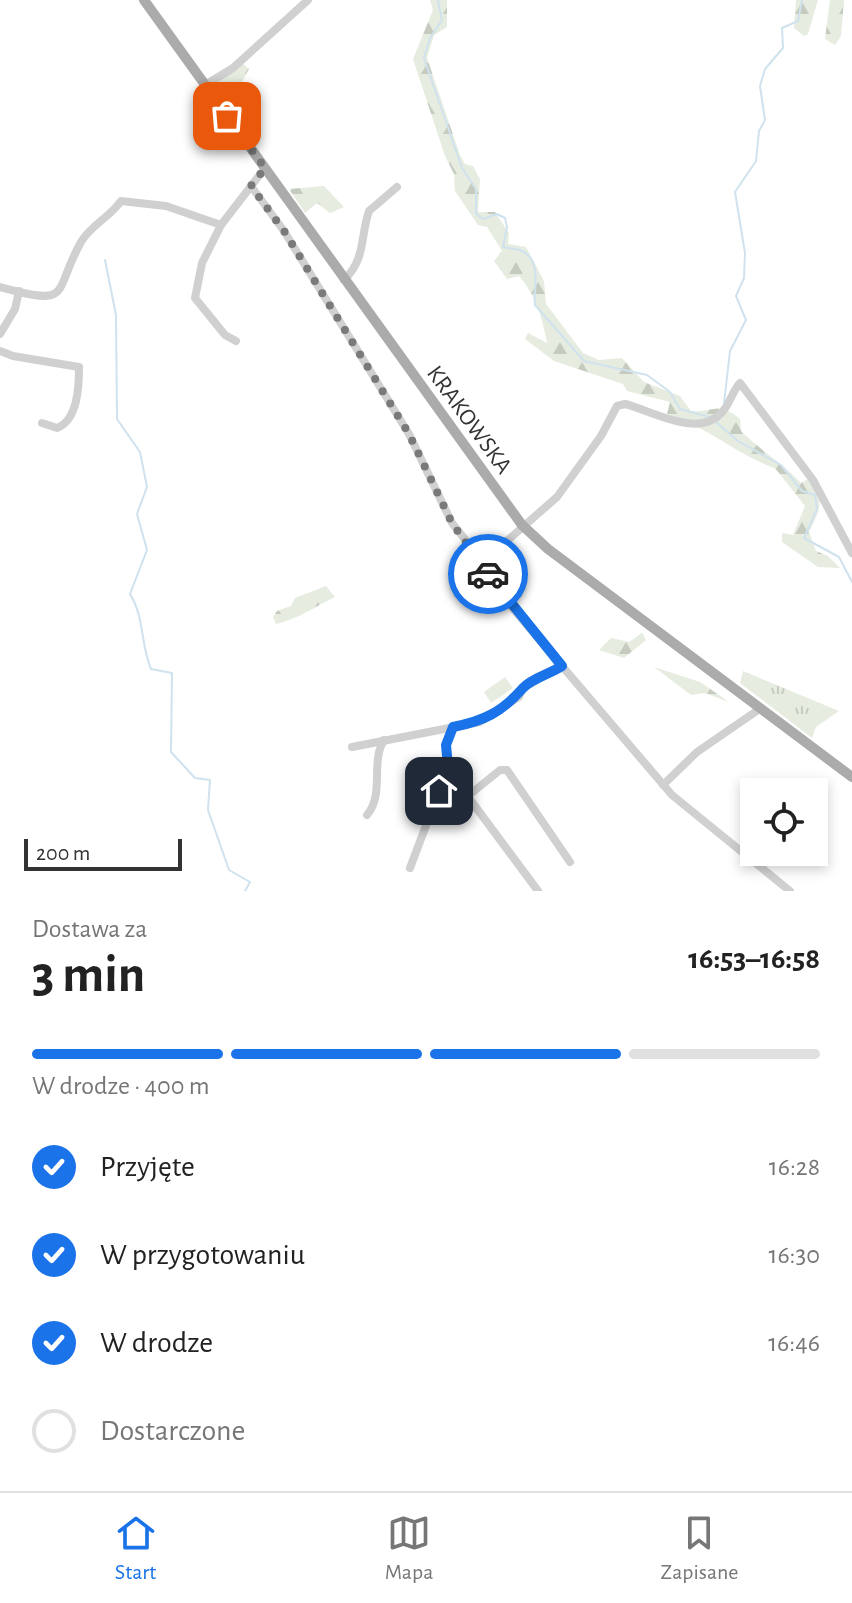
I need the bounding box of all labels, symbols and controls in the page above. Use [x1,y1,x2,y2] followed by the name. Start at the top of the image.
[193,82,261,150] pin
[205,94,249,138] icon: bag
[422,362,516,479] street label: KRAKOWSKA
[448,534,528,614] courier
[466,552,510,596] icon: car
[405,757,473,825] pin
[417,769,461,813] icon: home
[740,778,828,866] map controls
[740,778,828,866] button: locate
[24,835,182,871] scale bar
[36,842,90,864] text: 200 m
[32,916,147,942] text: Dostawa za
[688,944,820,974] text: 16:53–16:58
[32,949,145,1001] text: 3 min
[32,1073,210,1099] text: W drodze · 400 m
[32,1145,76,1189] icon: check
[100,1152,195,1182] text: Przyjęte
[769,1154,820,1180] text: 16:28
[32,1233,76,1277] icon: check
[100,1240,305,1270] text: W przygotowaniu
[768,1242,820,1268] text: 16:30
[32,1321,76,1365] icon: check
[100,1328,213,1358] text: W drodze
[768,1330,820,1356] text: 16:46
[100,1416,245,1446] text: Dostarczone
[114,1511,158,1585] tab: Start
[385,1511,433,1585] tab: Mapa
[661,1511,738,1585] tab: Zapisane

